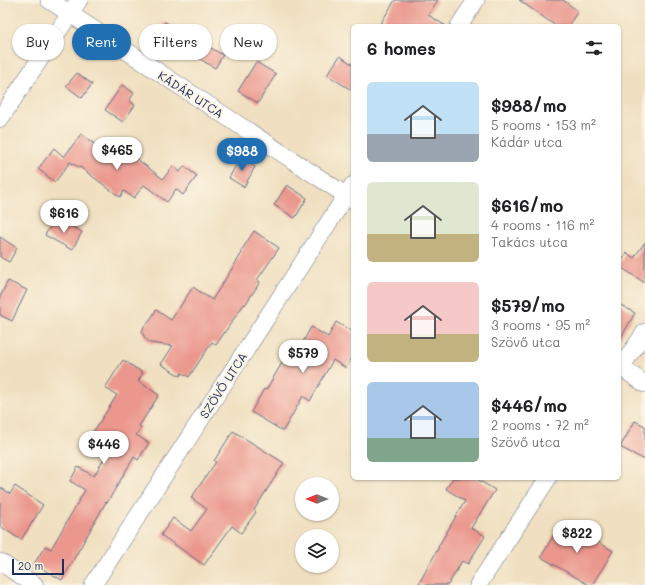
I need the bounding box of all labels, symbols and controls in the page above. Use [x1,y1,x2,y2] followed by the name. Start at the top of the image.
[12,24,64,60] chip: Buy
[72,24,131,60] chip: Rent
[139,24,212,60] chip: Filters
[220,24,277,60] chip: New
[367,37,436,59] text: 6 homes
[583,37,605,59] icon: filters
[155,67,227,121] street label: KÁDÁR UTCA
[491,94,567,116] text: $988/mo
[399,98,447,146] icon: home
[491,116,596,133] text: 5 rooms · 153 m²
[491,133,563,150] text: Kádár utca
[93,137,141,171] pin: $465
[218,138,266,172] pin: $988
[101,141,133,158] text: $465
[226,142,258,159] text: $988
[491,194,563,216] text: $616/mo
[399,198,447,246] icon: home
[40,200,88,234] pin: $616
[49,204,79,221] text: $616
[491,216,594,233] text: 4 rooms · 116 m²
[491,233,568,250] text: Takács utca
[491,294,565,316] text: $579/mo
[399,298,447,346] icon: home
[491,316,590,333] text: 3 rooms · 95 m²
[491,333,561,350] text: Szövő utca
[279,340,327,374] pin: $579
[288,344,318,361] text: $579
[196,349,250,421] street label: SZÖVŐ UTCA
[491,394,567,416] text: $446/mo
[399,398,447,446] icon: home
[491,416,589,433] text: 2 rooms · 72 m²
[80,431,128,465] pin: $446
[491,433,561,450] text: Szövő utca
[88,435,120,452] text: $446
[295,477,339,521] north arrow
[295,477,339,573] map controls
[553,520,601,554] pin: $822
[562,524,592,541] text: $822
[295,529,339,573] button: layers
[12,557,64,576] scale bar
[18,558,43,573] text: 20 m

